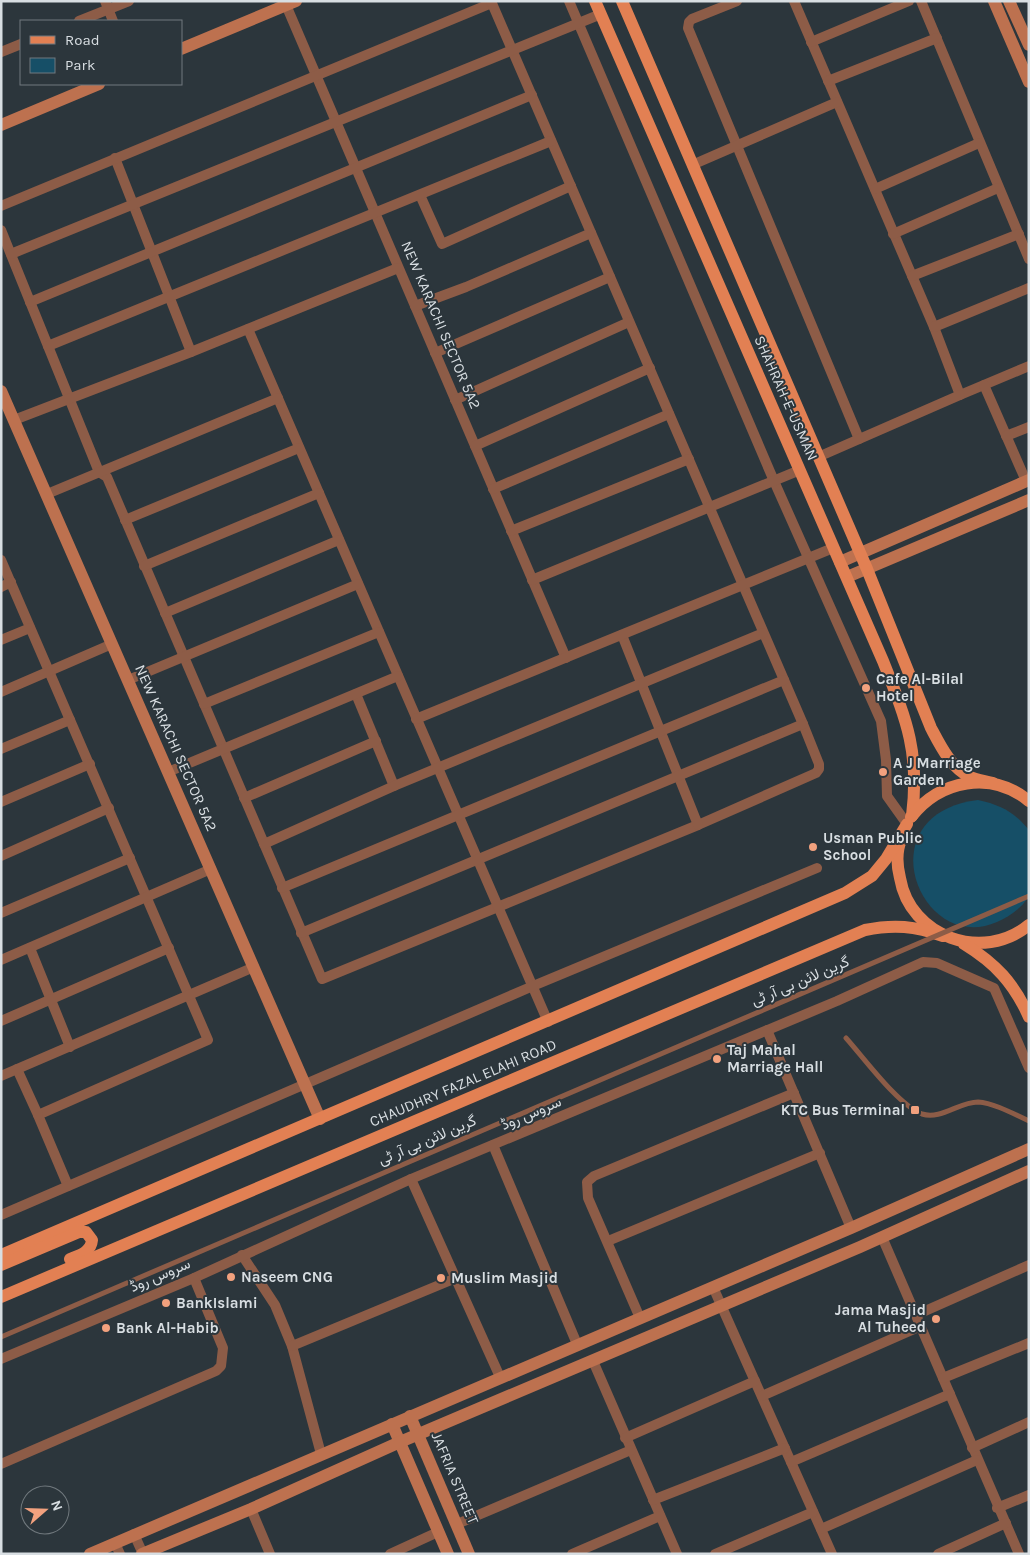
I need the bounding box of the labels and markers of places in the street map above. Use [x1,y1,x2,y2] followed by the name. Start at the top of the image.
[876,670,964,705] place label: Cafe Al-Bilal Hotel
[860,682,872,694] marker: Cafe Al-Bilal Hotel
[893,754,981,789] place label: A J Marriage Garden
[877,766,889,778] marker: A J Marriage Garden
[823,829,922,864] place label: Usman Public School
[807,841,819,853] marker: Usman Public School
[727,1041,823,1076] place label: Taj Mahal Marriage Hall
[711,1053,723,1065] marker: Taj Mahal Marriage Hall
[781,1101,905,1119] place label: KTC Bus Terminal
[909,1104,921,1116] marker: KTC Bus Terminal
[241,1268,333,1286] place label: Naseem CNG
[451,1269,558,1287] place label: Muslim Masjid
[225,1271,237,1283] marker: Naseem CNG
[435,1272,447,1284] marker: Muslim Masjid
[176,1294,258,1312] place label: BankIslami
[160,1297,172,1309] marker: BankIslami
[835,1301,926,1336] place label: Jama Masjid Al Tuheed
[930,1313,942,1325] marker: Jama Masjid Al Tuheed
[116,1319,219,1337] place label: Bank Al-Habib
[100,1322,112,1334] marker: Bank Al-Habib

